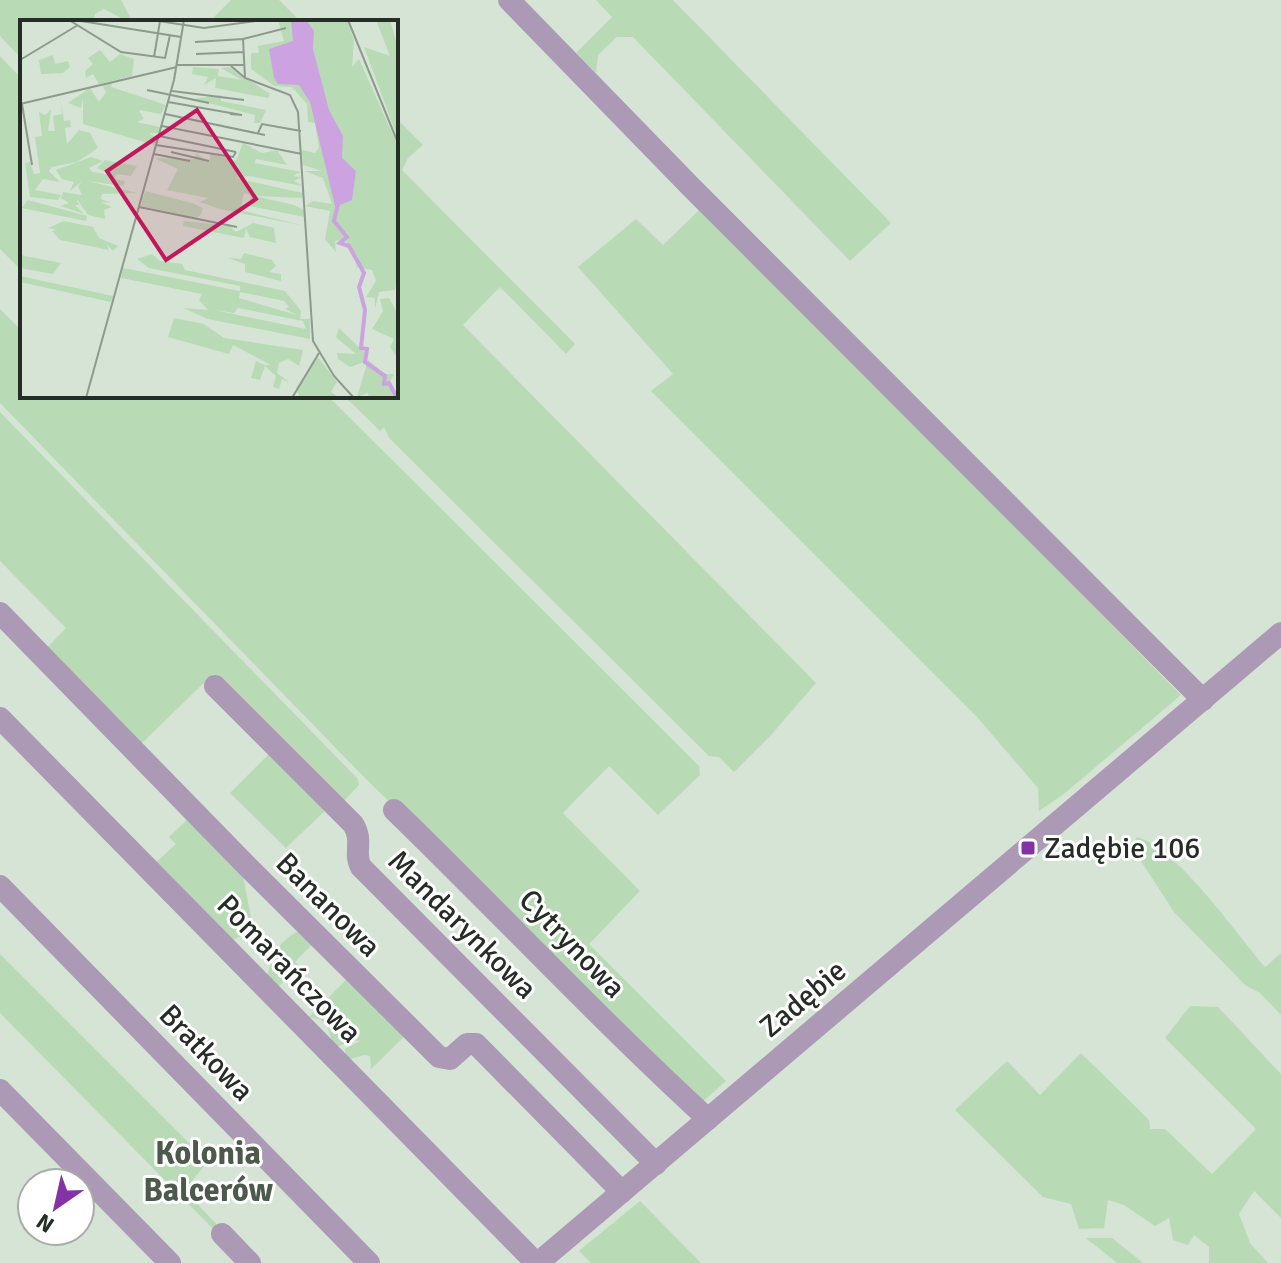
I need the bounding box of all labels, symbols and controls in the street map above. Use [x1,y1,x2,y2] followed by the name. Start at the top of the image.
[20,20,398,398] inset map
[1044,830,1201,867] place label: Zadębie 106
[1019,839,1037,857] marker: Zadębie 106
[380,843,544,1007] street label: Mandarynkowa
[268,845,388,965] street label: Bananowa
[511,882,633,1006] street label: Cytrynowa
[209,887,369,1051] street label: Pomarańczowa
[752,952,854,1046] street label: Zadębie
[151,997,261,1109] street label: Bratkowa
[143,1134,274,1210] district label: Kolonia Balcerów
[16,1167,96,1247] north arrow
[31,1208,59,1239] text: N

